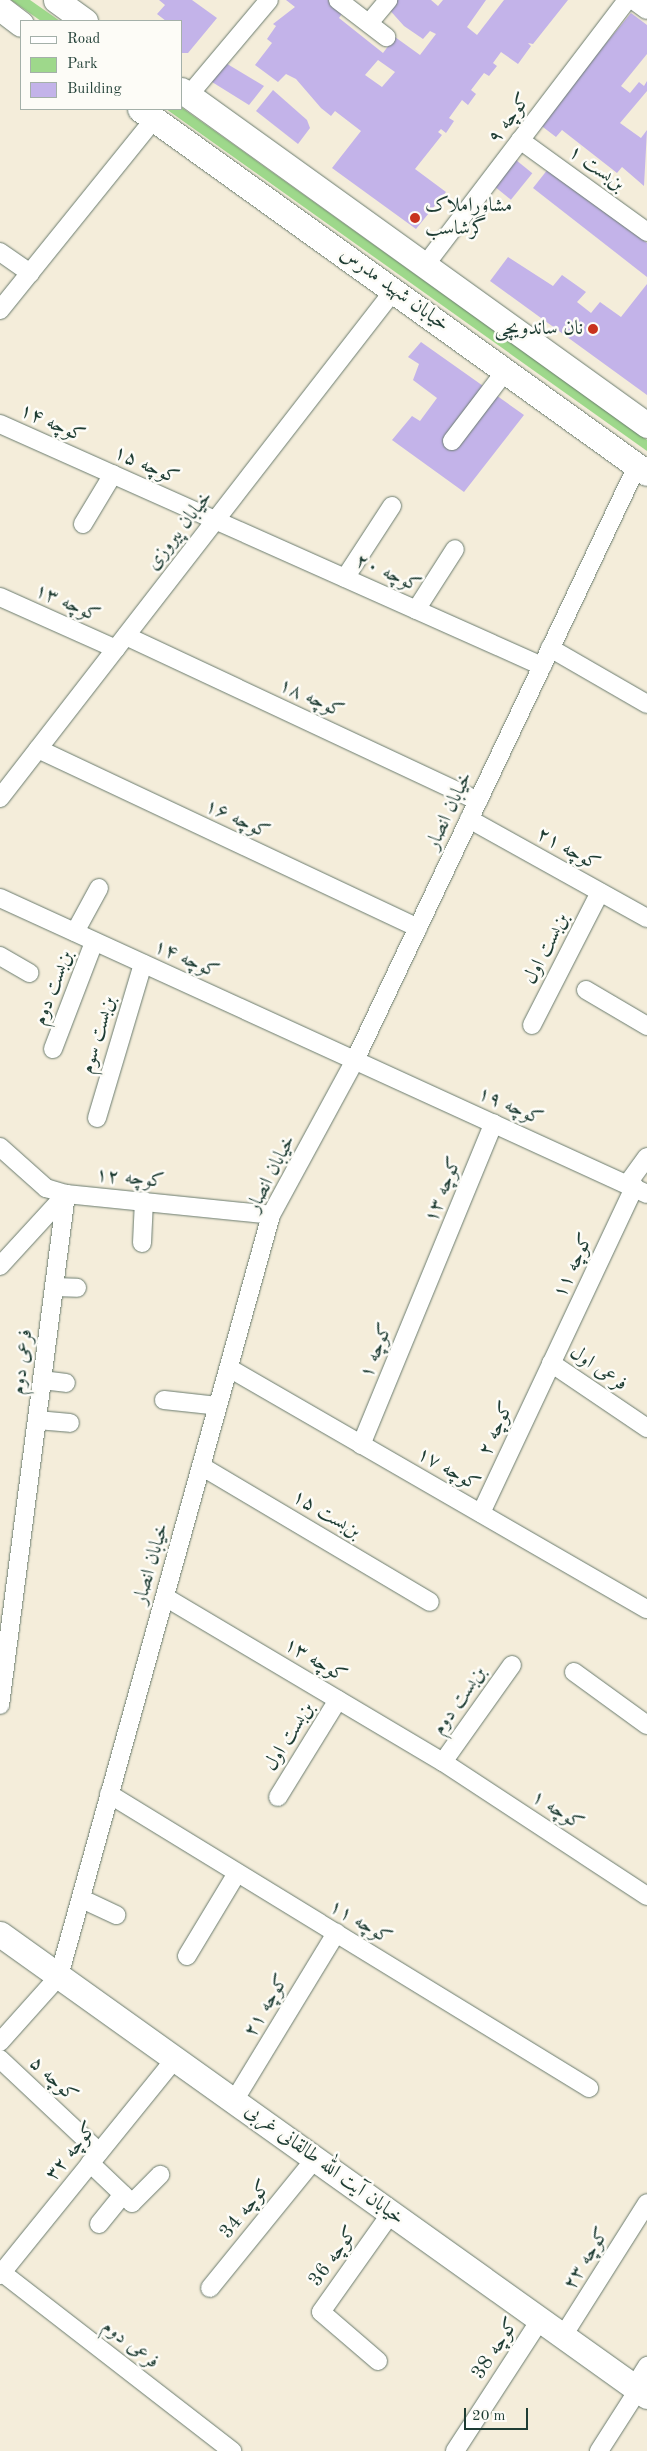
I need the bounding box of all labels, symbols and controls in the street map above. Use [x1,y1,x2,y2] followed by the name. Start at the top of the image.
[20,20,182,110] legend
[67,32,100,47] text: Road
[67,57,98,72] text: Park
[67,82,122,97] text: Building
[483,89,537,149] street label: کوچه ۹
[563,140,629,198] street label: بن‌بست ۱
[425,195,512,242] place label: مشاوراملاک گرشاسب
[409,212,421,224] marker: مشاوراملاک گرشاسب
[335,242,453,338] street label: خیابان شهید مدرس
[494,317,583,341] place label: نان ساندویچی
[587,323,599,335] marker: نان ساندویچی
[16,399,88,449] street label: کوچه ۱۴
[110,441,182,491] street label: کوچه ۱۵
[142,487,218,575] street label: خیابان پیروزی
[352,549,424,599] street label: کوچه ۲۰
[31,579,103,629] street label: کوچه ۱۳
[275,674,347,724] street label: کوچه ۱۸
[422,768,478,854] street label: خیابان انصار
[201,795,273,845] street label: کوچه ۱۶
[532,823,604,877] street label: کوچه ۲۱
[519,909,575,989] street label: بن‌بست اول
[150,935,222,985] street label: کوچه ۱۴
[29,947,79,1029] street label: بن‌بست دوم
[76,993,122,1077] street label: بن‌بست سوم
[474,1082,546,1132] street label: کوچه ۱۹
[242,1132,302,1216] street label: خیابان انصار
[420,1154,468,1226] street label: کوچه ۱۳
[95,1163,165,1195] street label: کوچه ۱۲
[549,1230,599,1302] street label: کوچه ۱۱
[355,1320,399,1382] street label: کوچه ۱
[7,1328,39,1396] street label: فرعی دوم
[565,1341,631,1397] street label: فرعی اول
[474,1398,520,1460] street label: کوچه ۲
[412,1442,484,1498] street label: کوچه ۱۷
[287,1485,365,1545] street label: بن‌بست ۱۵
[129,1521,175,1607] street label: خیابان انصار
[279,1633,351,1689] street label: کوچه ۱۳
[428,1662,492,1740] street label: بن‌بست دوم
[259,1698,321,1776] street label: بن‌بست اول
[527,1785,587,1837] street label: کوچه ۱
[324,1895,396,1951] street label: کوچه ۱۱
[239,1970,295,2042] street label: کوچه ۲۱
[24,2052,82,2108] street label: کوچه ۵
[240,2099,408,2231] street label: خیابان آیت الله طالقانی غربی
[41,2118,103,2186] street label: کوچه ۳۲
[215,2176,277,2244] street label: کوچه 34
[304,2222,364,2292] street label: کوچه 36
[559,2223,615,2295] street label: کوچه ۲۳
[467,2314,525,2384] street label: کوچه 38
[97,2315,163,2375] street label: فرعی دوم
[467,2398,531,2430] scale bar
[472,2409,506,2424] text: 20 m

